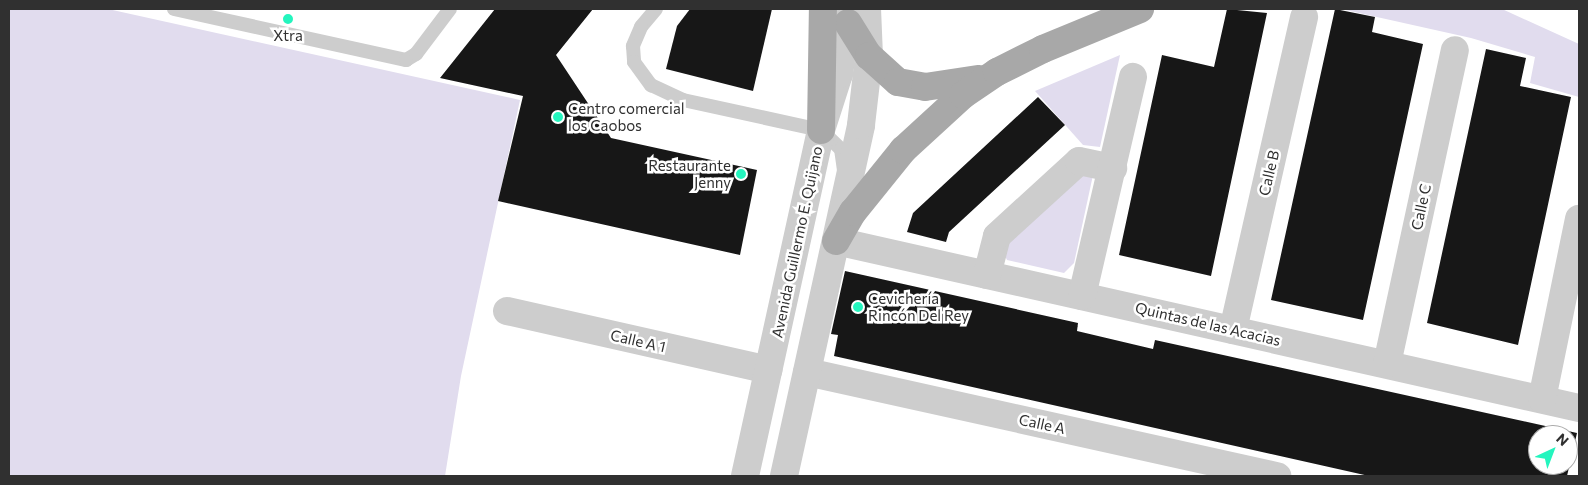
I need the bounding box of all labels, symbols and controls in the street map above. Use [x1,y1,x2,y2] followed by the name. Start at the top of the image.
[282,13,294,25] marker: Xtra
[273,27,303,45] place label: Xtra
[568,99,685,134] place label: Centro comercial los Caobos
[552,111,564,123] marker: Centro comercial los Caobos
[768,144,826,340] street label: Avenida Guillermo E. Quijano
[1255,148,1283,198] street label: Calle B
[648,156,731,191] place label: Restaurante Jenny
[735,168,747,180] marker: Restaurante Jenny
[1407,182,1435,232] street label: Calle C
[868,289,969,324] place label: Cevichería Rincón Del Rey
[1133,298,1283,350] street label: Quintas de las Acacias
[852,301,864,313] marker: Cevichería Rincón Del Rey
[609,326,667,356] street label: Calle A 1
[1017,410,1067,438] street label: Calle A
[1528,425,1578,475] north arrow
[1553,430,1573,449] text: N

